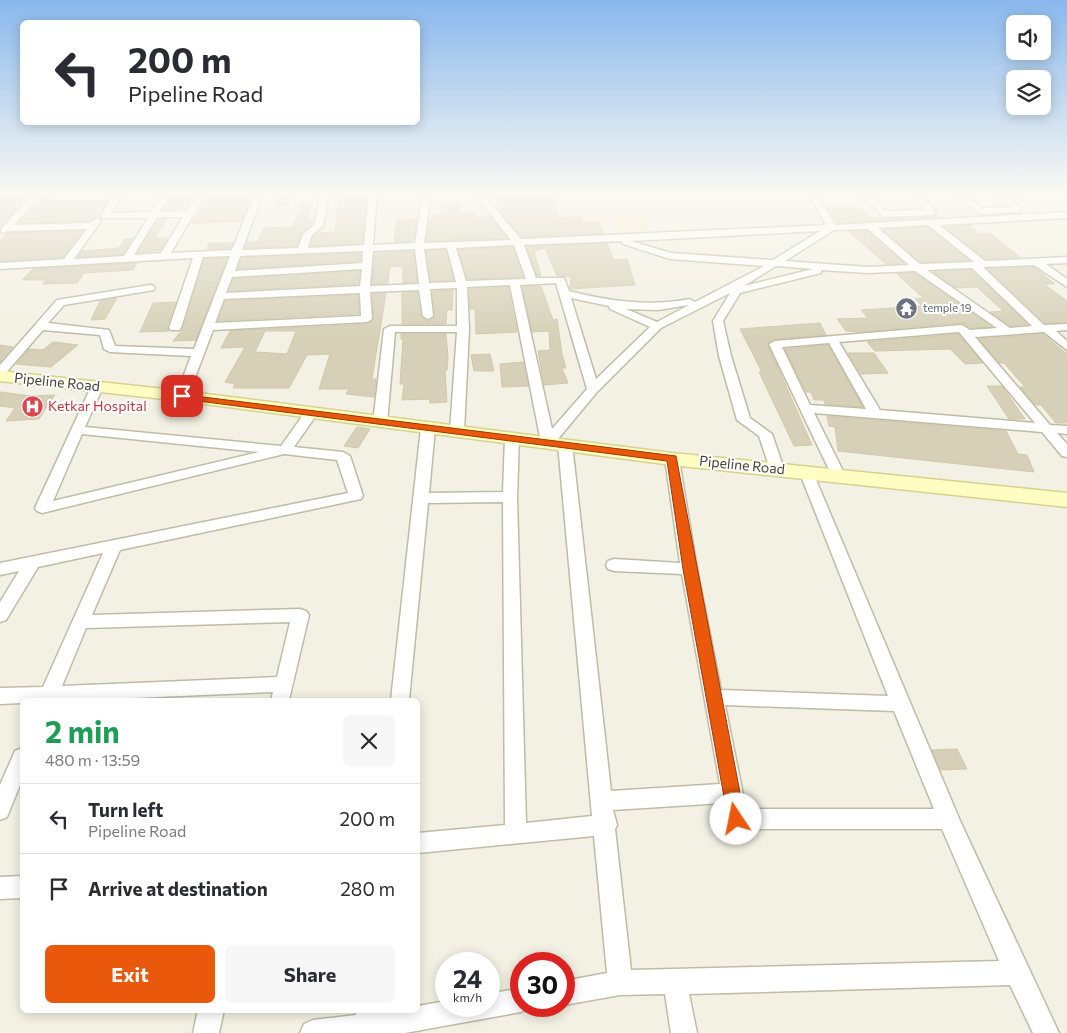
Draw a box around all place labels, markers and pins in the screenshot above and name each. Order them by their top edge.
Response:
temple icon: temple 19 [895,296,919,320]
place label: temple 19 [923,301,972,314]
pin [161,375,203,417]
hospital icon: Ketkar Hospital [20,394,44,418]
place label: Ketkar Hospital [48,397,147,414]

